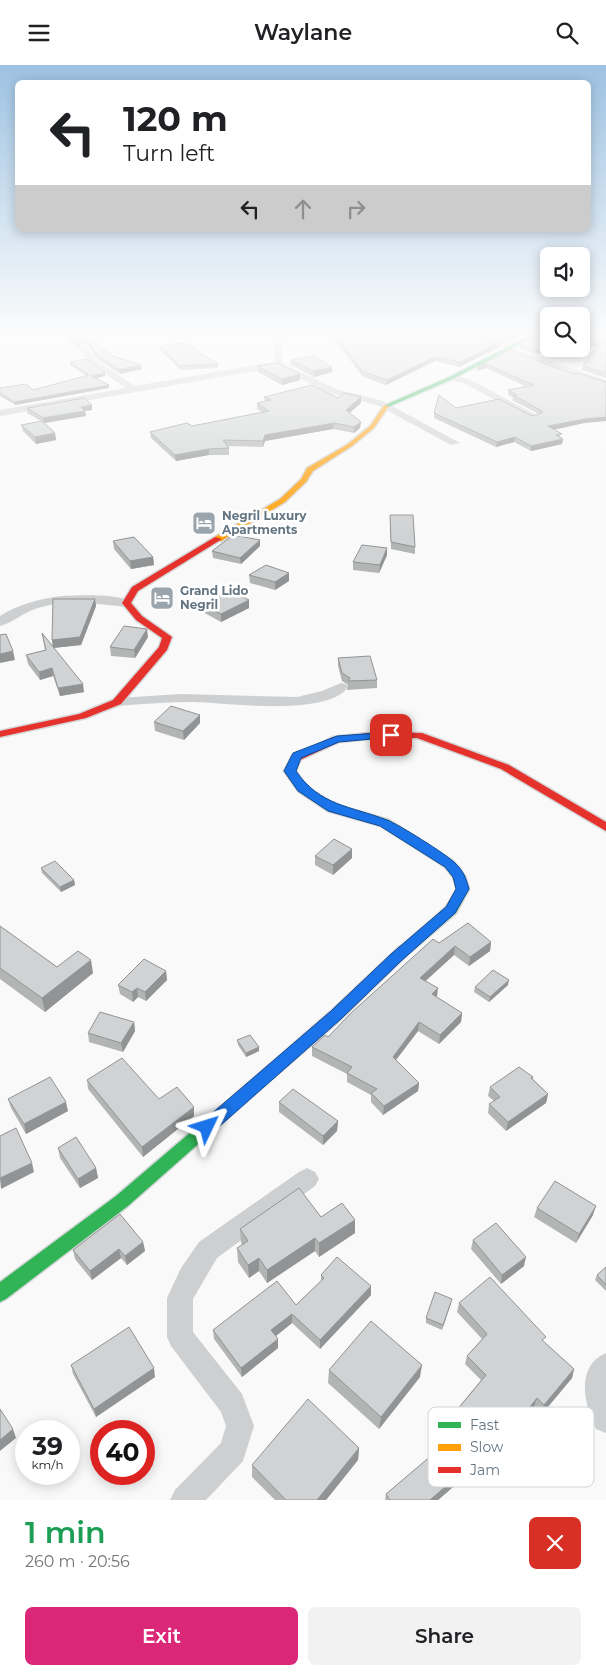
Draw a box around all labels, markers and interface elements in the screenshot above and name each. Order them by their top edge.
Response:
icon: menu [25,19,53,47]
text: Waylane [254,19,352,46]
icon: search [553,19,581,47]
text: 120 m [123,97,228,140]
icon: left [40,100,105,165]
text: Turn left [123,140,215,167]
icon: left [236,195,264,223]
icon: ahead [289,195,317,223]
icon: right [342,195,370,223]
map controls [540,247,590,357]
button: sound [540,247,590,297]
button: search [540,307,590,357]
place label: Negril Luxury Apartments [221,508,307,537]
hotel icon: Negril Luxury Apartments [191,510,217,536]
place label: Grand Lido Negril [180,583,249,612]
hotel icon: Grand Lido Negril [149,585,175,611]
pin [370,714,412,756]
icon: arrive [377,721,405,749]
position arrow [180,1100,232,1152]
legend [428,1407,594,1487]
text: Fast [470,1416,500,1434]
speed limit sign: 40 [90,1420,155,1485]
text: 39 [32,1431,63,1461]
text: Slow [470,1438,504,1456]
text: km/h [31,1457,64,1472]
text: Jam [469,1461,500,1479]
text: 1 min [25,1514,106,1551]
button: close [529,1517,581,1569]
text: 260 m · 20:56 [25,1552,130,1571]
button: Exit [25,1607,298,1665]
button: Share [308,1607,581,1665]

